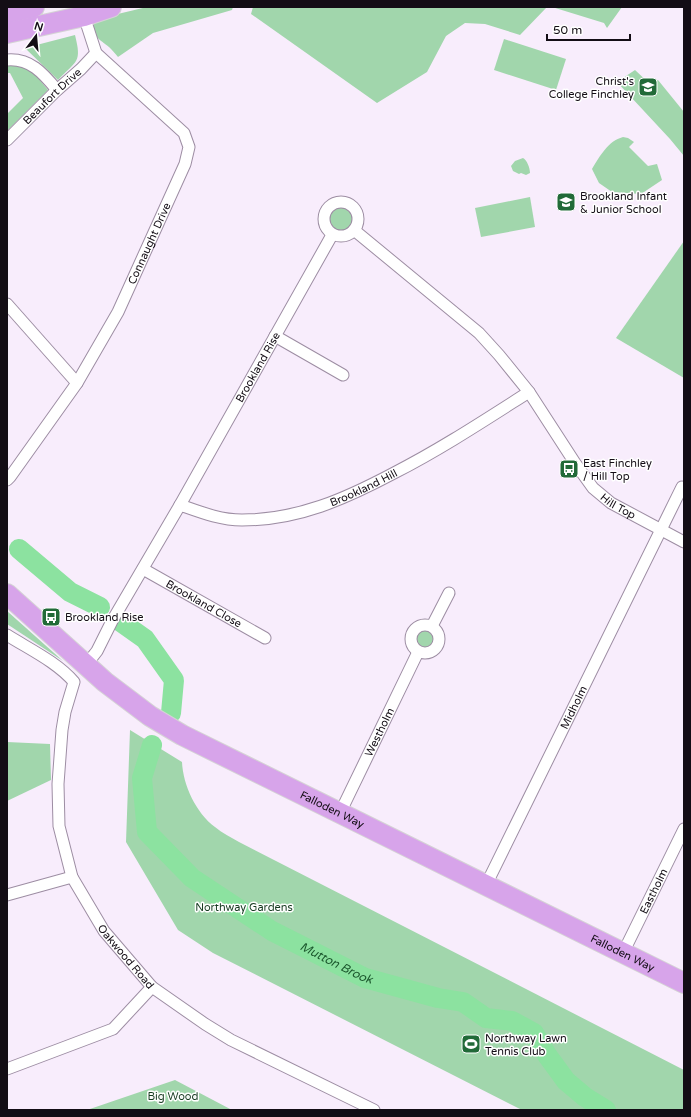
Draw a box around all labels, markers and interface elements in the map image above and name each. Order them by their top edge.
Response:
north arrow [16,16,56,56]
scale bar [547,16,630,42]
text: N [33,19,45,34]
text: 50 m [553,23,582,37]
street label: Beaufort Drive [20,65,84,127]
place label: Christ's College Finchley [549,75,634,101]
school or university icon: Christ's College Finchley [637,76,659,98]
place label: Brookland Infant & Junior School [580,190,667,216]
school or university icon: Brookland Infant & Junior School [555,191,577,213]
street label: Connaught Drive [125,201,173,286]
street label: Brookland Rise [233,330,283,405]
place label: East Finchley / Hill Top [583,457,652,483]
bus stop icon: East Finchley / Hill Top [558,458,580,480]
street label: Brookland Hill [328,466,399,509]
street label: Hill Top [598,491,638,522]
street label: Brookland Close [164,577,244,630]
bus stop icon: Brookland Rise [40,606,62,628]
place label: Brookland Rise [65,611,143,624]
street label: Midholm [557,684,590,731]
street label: Westholm [362,706,397,759]
street label: Falloden Way [298,788,367,831]
street label: Eastholm [637,866,670,916]
park label: Northway Gardens [195,901,293,914]
street label: Oakwood Road [95,922,157,991]
street label: Falloden Way [589,932,657,974]
water label: Mutton Brook [298,939,375,987]
place label: Northway Lawn Tennis Club [485,1032,567,1058]
sports icon: Northway Lawn Tennis Club [460,1033,482,1055]
park label: Big Wood [147,1090,199,1103]

